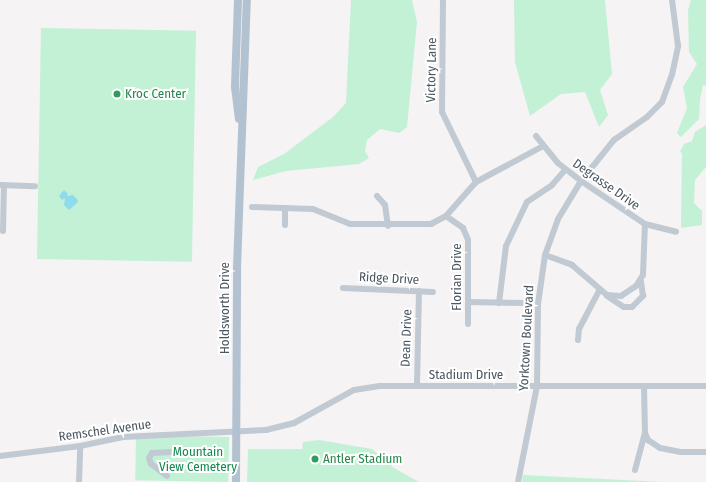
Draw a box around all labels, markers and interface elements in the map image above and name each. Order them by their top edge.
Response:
street label: Victory Lane [424,37,440,103]
place label: Kroc Center [125,86,186,102]
marker: Kroc Center [112,89,122,99]
street label: Degrasse Drive [569,156,643,214]
street label: Florian Drive [449,243,465,311]
street label: Holdsworth Drive [217,262,233,354]
street label: Ridge Drive [359,270,419,288]
street label: Yorktown Boulevard [516,285,538,391]
street label: Dean Drive [398,309,416,367]
street label: Stadium Drive [429,367,503,383]
street label: Remschel Avenue [58,417,152,445]
park label: Mountain View Cemetery [159,445,237,476]
place label: Antler Stadium [323,451,402,467]
marker: Antler Stadium [310,454,320,464]

